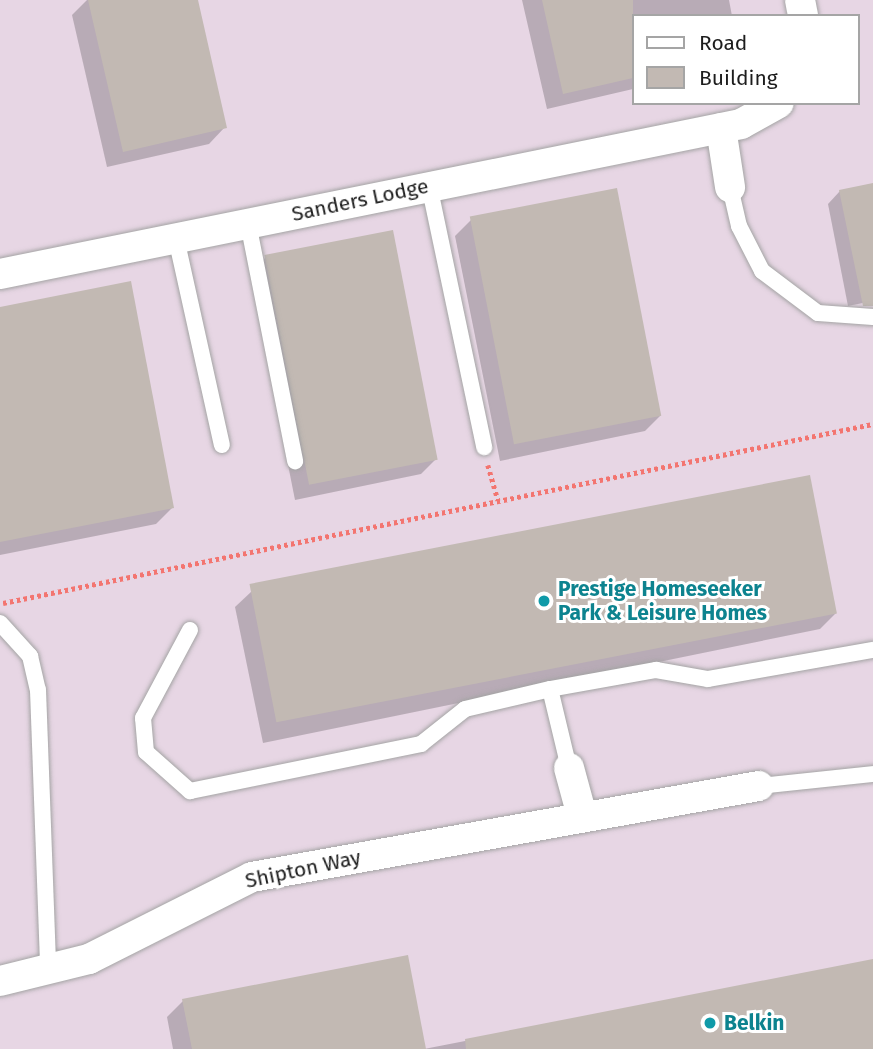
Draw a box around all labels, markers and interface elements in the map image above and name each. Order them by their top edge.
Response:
legend [632,14,859,105]
text: Road [699,30,747,56]
text: Building [699,65,778,91]
street label: Sanders Lodge [289,173,431,227]
place label: Prestige Homeseeker Park & Leisure Homes [558,576,767,626]
marker: Prestige Homeseeker Park & Leisure Homes [536,593,552,609]
street label: Shipton Way [243,844,363,894]
place label: Belkin [724,1010,784,1036]
marker: Belkin [702,1015,718,1031]

